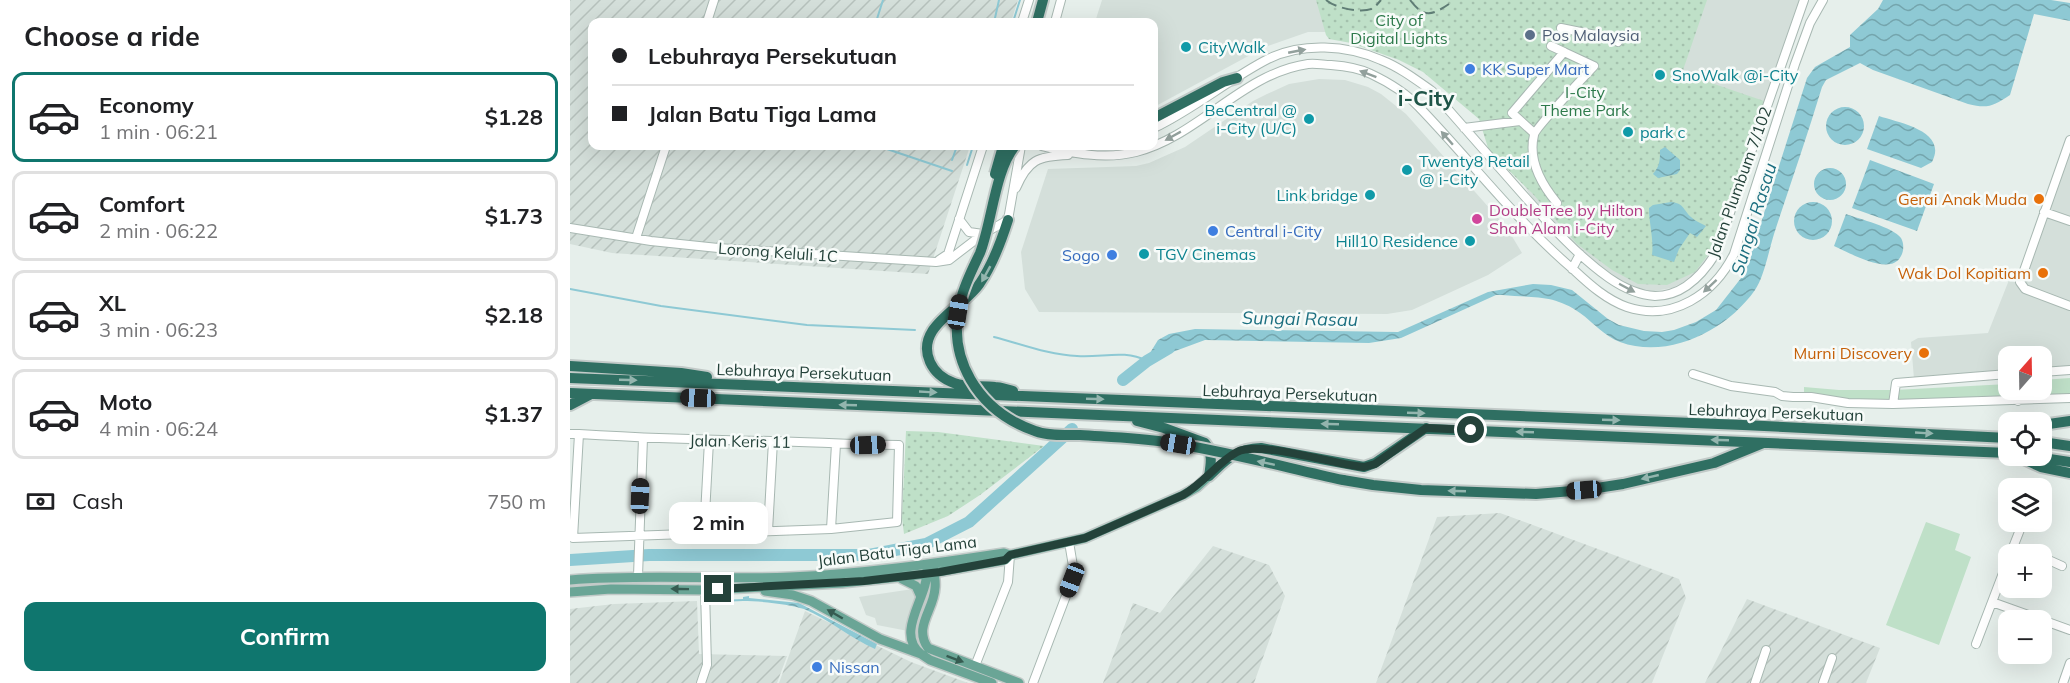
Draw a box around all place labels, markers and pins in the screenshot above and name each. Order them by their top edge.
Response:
place label: Pos Malaysia [1542,25,1640,45]
marker: Pos Malaysia [1523,28,1537,42]
place label: CityWalk [1198,37,1266,57]
marker: CityWalk [1179,40,1193,54]
place label: KK Super Mart [1482,59,1590,79]
marker: KK Super Mart [1463,62,1477,76]
place label: SnoWalk @i-City [1672,65,1799,85]
marker: SnoWalk @i-City [1653,68,1667,82]
place label: BeCentral @ i-City (U/C) [1205,100,1297,138]
marker: BeCentral @ i-City (U/C) [1302,112,1316,126]
place label: park c [1640,122,1685,142]
marker: park c [1621,125,1635,139]
place label: Twenty8 Retail @ i-City [1419,151,1530,189]
marker: Twenty8 Retail @ i-City [1400,163,1414,177]
place label: Link bridge [1277,185,1358,205]
marker: Link bridge [1363,188,1377,202]
place label: Gerai Anak Muda [1898,189,2027,209]
marker: Gerai Anak Muda [2032,192,2046,206]
place label: DoubleTree by Hilton Shah Alam i-City [1489,200,1643,238]
marker: DoubleTree by Hilton Shah Alam i-City [1470,212,1484,226]
place label: Central i-City [1225,221,1322,241]
marker: Central i-City [1206,224,1220,238]
place label: Hill10 Residence [1335,231,1458,251]
marker: Hill10 Residence [1463,234,1477,248]
place label: TGV Cinemas [1156,244,1256,264]
place label: Sogo [1062,245,1100,265]
marker: TGV Cinemas [1137,247,1151,261]
marker: Sogo [1105,248,1119,262]
place label: Wak Dol Kopitiam [1897,263,2031,283]
marker: Wak Dol Kopitiam [2036,266,2050,280]
place label: Murni Discovery [1794,343,1912,363]
marker: Murni Discovery [1917,346,1931,360]
place label: Nissan [829,657,880,677]
marker: Nissan [810,660,824,674]

